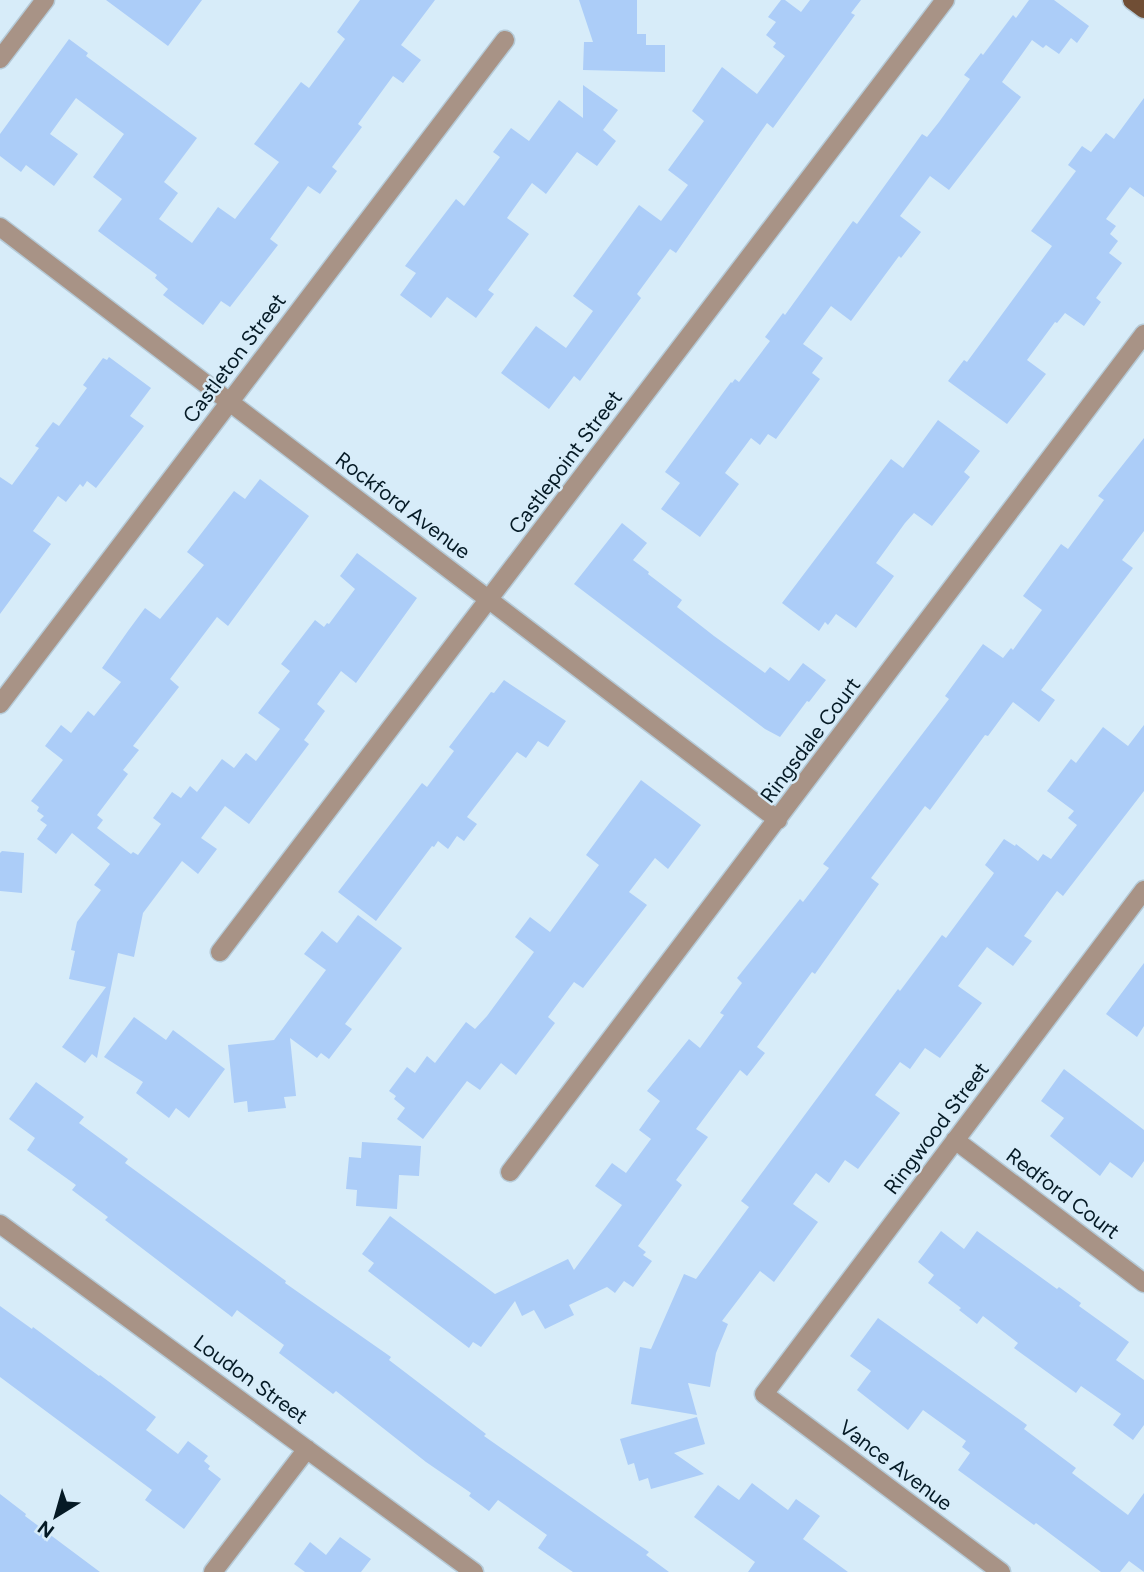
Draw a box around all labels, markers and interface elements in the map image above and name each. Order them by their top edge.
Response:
street label: Castleton Street [177,288,291,428]
street label: Castlepoint Street [503,385,627,539]
street label: Rockford Avenue [331,446,475,564]
street label: Ringsdale Court [755,672,865,808]
street label: Ringwood Street [878,1057,994,1199]
street label: Redford Court [1001,1142,1125,1244]
street label: Loudon Street [189,1329,313,1429]
street label: Vance Avenue [835,1414,957,1516]
north arrow [21,1481,91,1551]
text: N [33,1516,59,1543]

